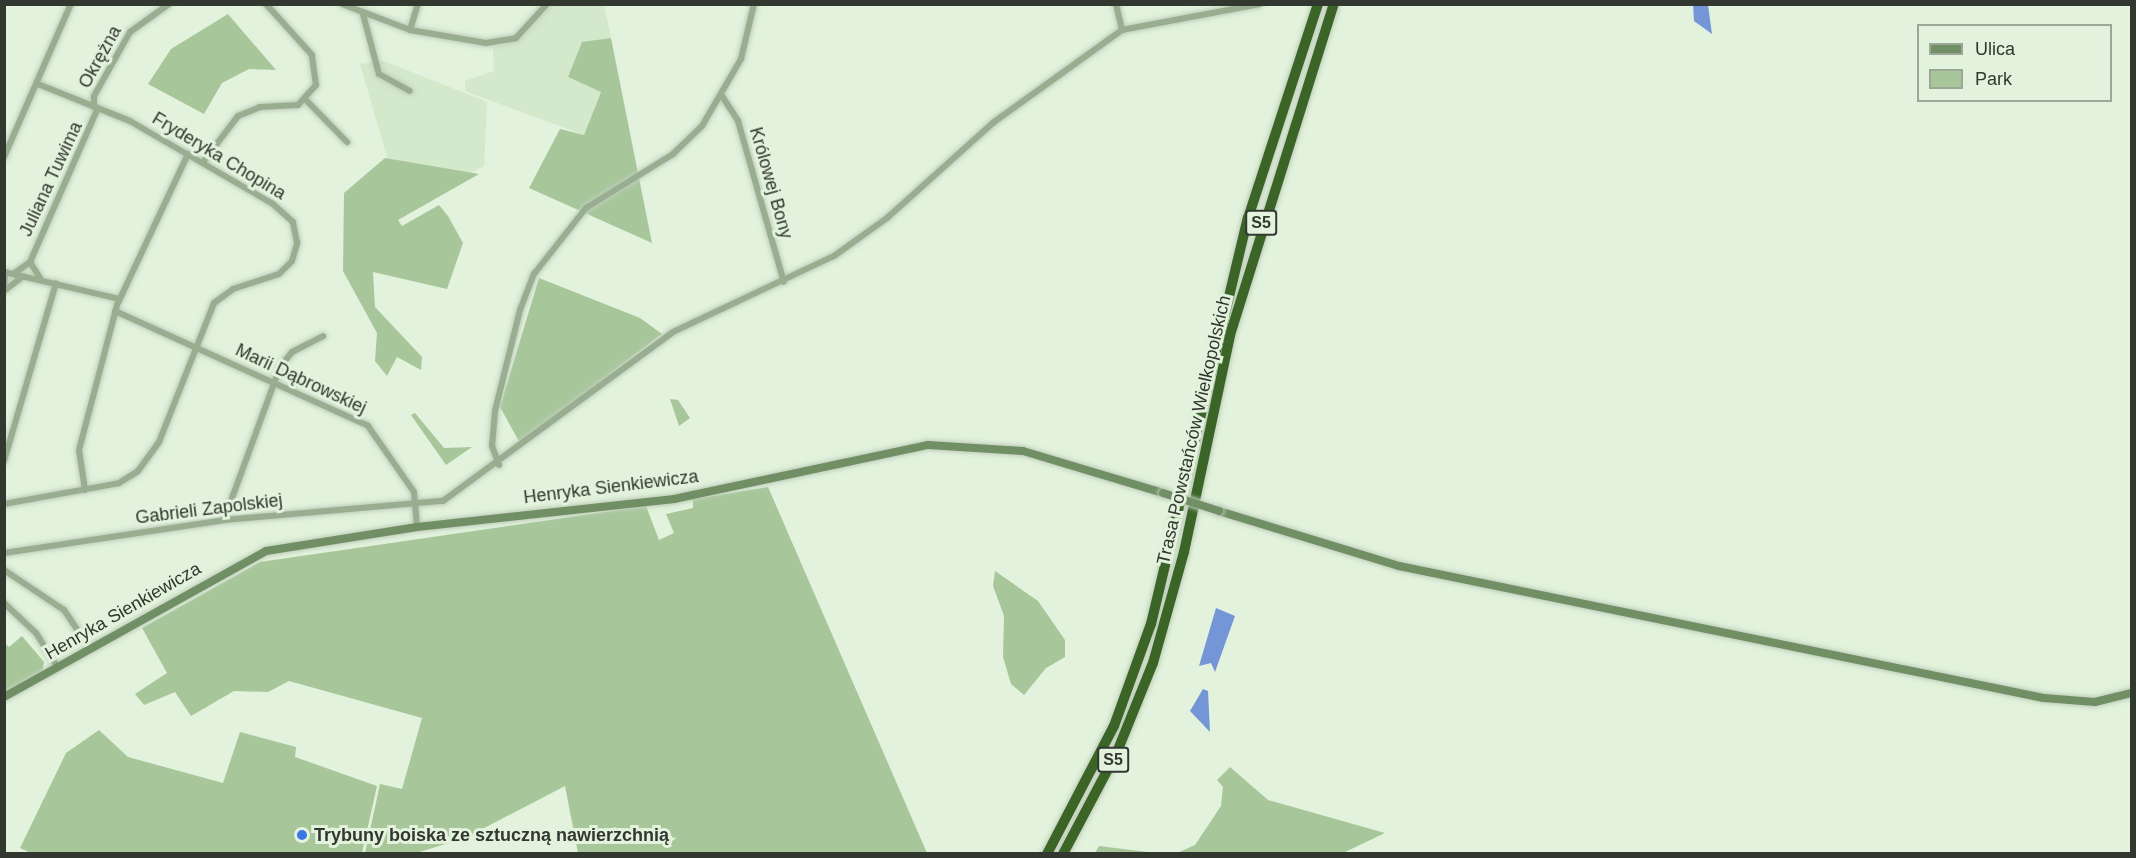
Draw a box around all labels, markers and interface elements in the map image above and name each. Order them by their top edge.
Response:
street label: Okrężna [74,22,126,92]
legend [1917,24,2112,102]
text: Ulica [1975,39,2015,59]
text: Park [1975,69,2012,89]
street label: Fryderyka Chopina [148,108,290,204]
street label: Juliana Tuwima [15,118,87,240]
street label: Królowej Bony [745,125,797,241]
road number: S5 [1244,210,1278,236]
street label: Trasa Powstańców Wielkopolskich [1152,293,1236,567]
street label: Marii Dąbrowskiej [232,339,370,419]
street label: Henryka Sienkiewicza [522,466,700,508]
street label: Gabrieli Zapolskiej [134,489,284,529]
street label: Henryka Sienkiewicza [41,558,205,664]
road number: S5 [1096,747,1130,773]
place label: Trybuny boiska ze sztuczną nawierzchnią [314,824,669,846]
marker: Trybuny boiska ze sztuczną nawierzchnią [295,828,309,842]

